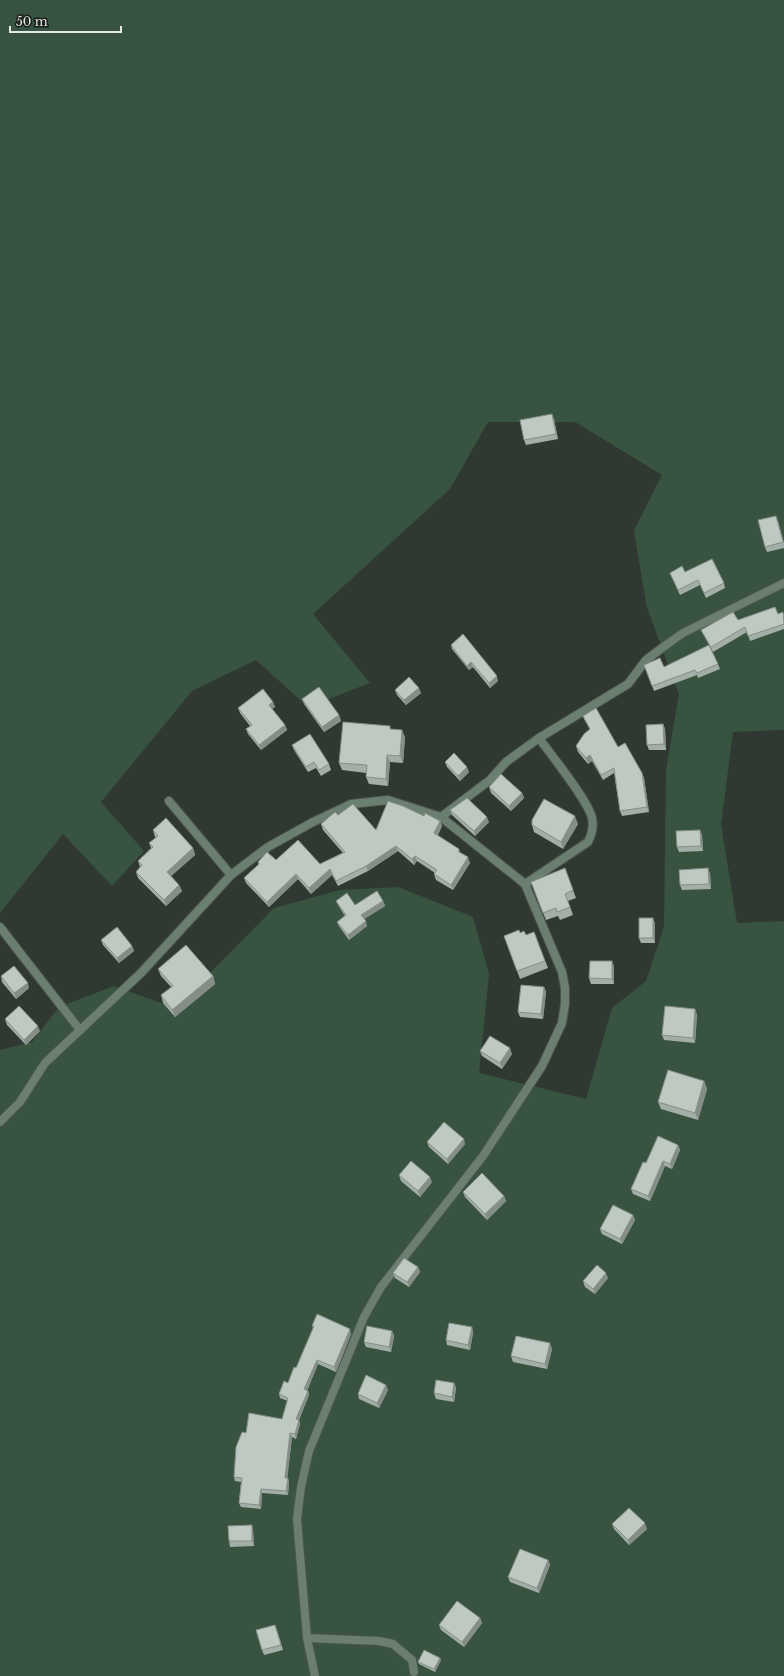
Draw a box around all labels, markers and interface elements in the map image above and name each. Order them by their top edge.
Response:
scale bar [10,8,121,34]
text: 50 m [16,14,48,29]

